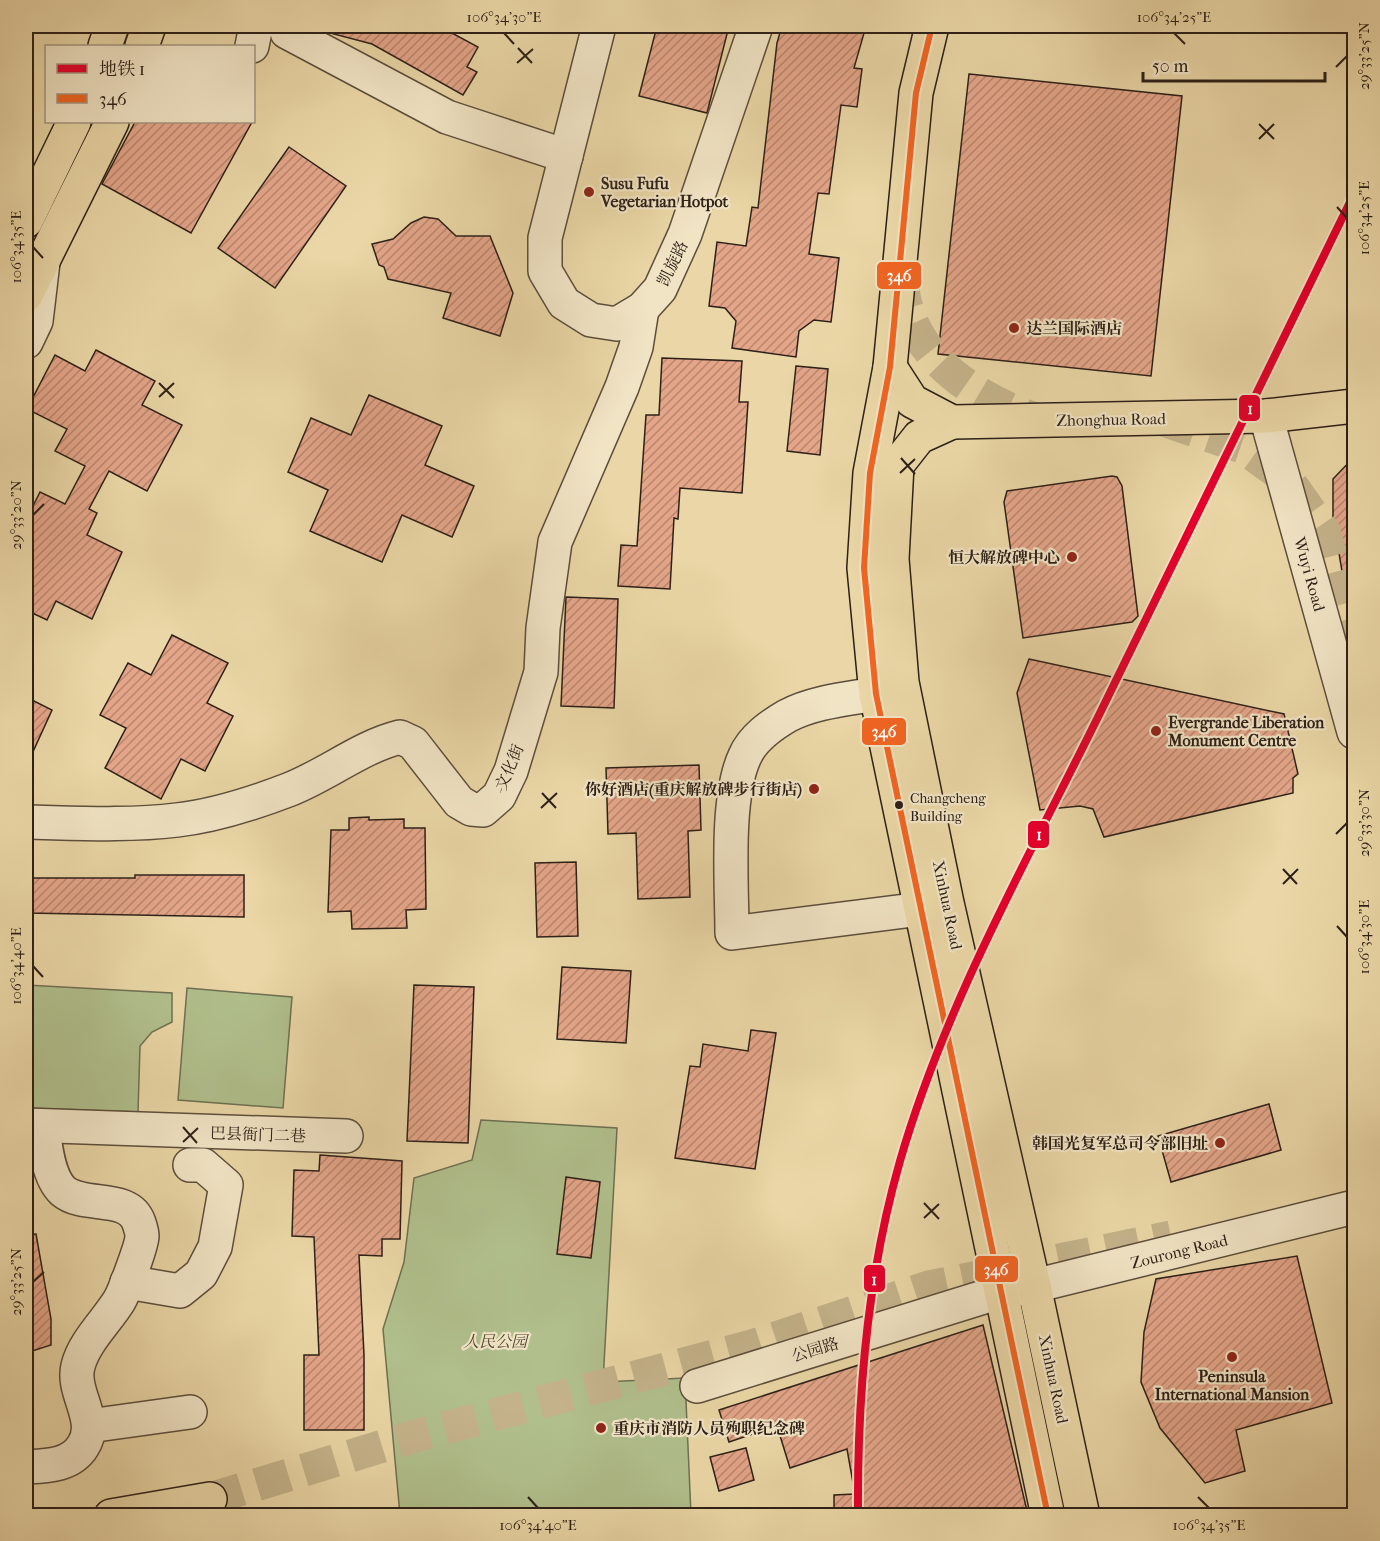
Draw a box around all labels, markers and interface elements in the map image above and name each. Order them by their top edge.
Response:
text: 106°34'30"E [467,8,541,26]
text: 106°34'25"E [1137,8,1211,26]
text: 29°33'25"N [1355,21,1373,90]
legend [45,45,255,123]
scale bar [1143,45,1324,83]
text: 50 m [1152,56,1189,77]
text: 地铁 1 [99,59,145,80]
text: 346 [99,89,127,110]
place label: Susu Fufu Vegetarian Hotpot [600,174,729,212]
text: 106°34'25"E [1355,181,1373,255]
marker: Susu Fufu Vegetarian Hotpot [582,185,596,199]
text: 106°34'35"E [7,211,25,283]
street label: 凯旋路 [653,237,692,289]
line badge: 346 [876,261,922,290]
text: 346 [887,266,912,286]
place label: 达兰国际酒店 [1026,319,1122,338]
marker: 达兰国际酒店 [1007,321,1021,335]
line badge: 1 [1238,394,1261,422]
text: 1 [1247,399,1253,418]
street label: Zhonghua Road [1056,409,1166,430]
text: 29°33'20"N [7,480,25,550]
street label: Wuyi Road [1290,534,1329,614]
place label: 恒大解放碑中心 [948,548,1060,567]
marker: 恒大解放碑中心 [1065,550,1079,564]
place label: Evergrande Liberation Monument Centre [1167,713,1325,750]
line badge: 346 [861,717,907,746]
text: 346 [872,722,897,742]
marker: Evergrande Liberation Monument Centre [1149,724,1163,738]
street label: -文化街 [490,741,527,797]
place label: 你好酒店(重庆解放碑步行街店) [585,780,802,800]
marker: 你好酒店(重庆解放碑步行街店) [807,782,821,796]
text: 29°33'30"N [1355,788,1373,857]
place label: Changcheng Building [910,790,986,825]
marker: Changcheng Building [893,799,905,811]
line badge: 1 [1027,820,1050,849]
text: 1 [1036,825,1042,844]
street label: Xinhua Road [929,859,966,952]
text: 106°34'30"E [1355,900,1373,974]
text: 106°34'40"E [7,927,25,1005]
street label: 巴县衙门二巷 [210,1123,306,1146]
place label: 韩国光复军总司令部旧址 [1032,1134,1208,1153]
marker: 韩国光复军总司令部旧址 [1213,1136,1227,1150]
street label: Zourong Road [1129,1230,1230,1273]
text: 29°33'25"N [7,1247,25,1316]
line badge: 346 [974,1255,1019,1283]
text: 346 [984,1260,1009,1280]
line badge: 1 [863,1264,886,1293]
text: 1 [871,1270,877,1289]
park label: 人民公园 [463,1332,530,1351]
street label: 公园路 [789,1333,841,1366]
street label: Xinhua Road [1035,1333,1072,1426]
marker: Peninsula International Mansion [1225,1350,1239,1364]
place label: Peninsula International Mansion [1155,1367,1310,1404]
place label: 重庆市消防人员殉职纪念碑 [613,1419,805,1438]
marker: 重庆市消防人员殉职纪念碑 [594,1421,608,1435]
text: 106°34'40"E [499,1516,577,1534]
text: 106°34'35"E [1173,1516,1245,1534]

